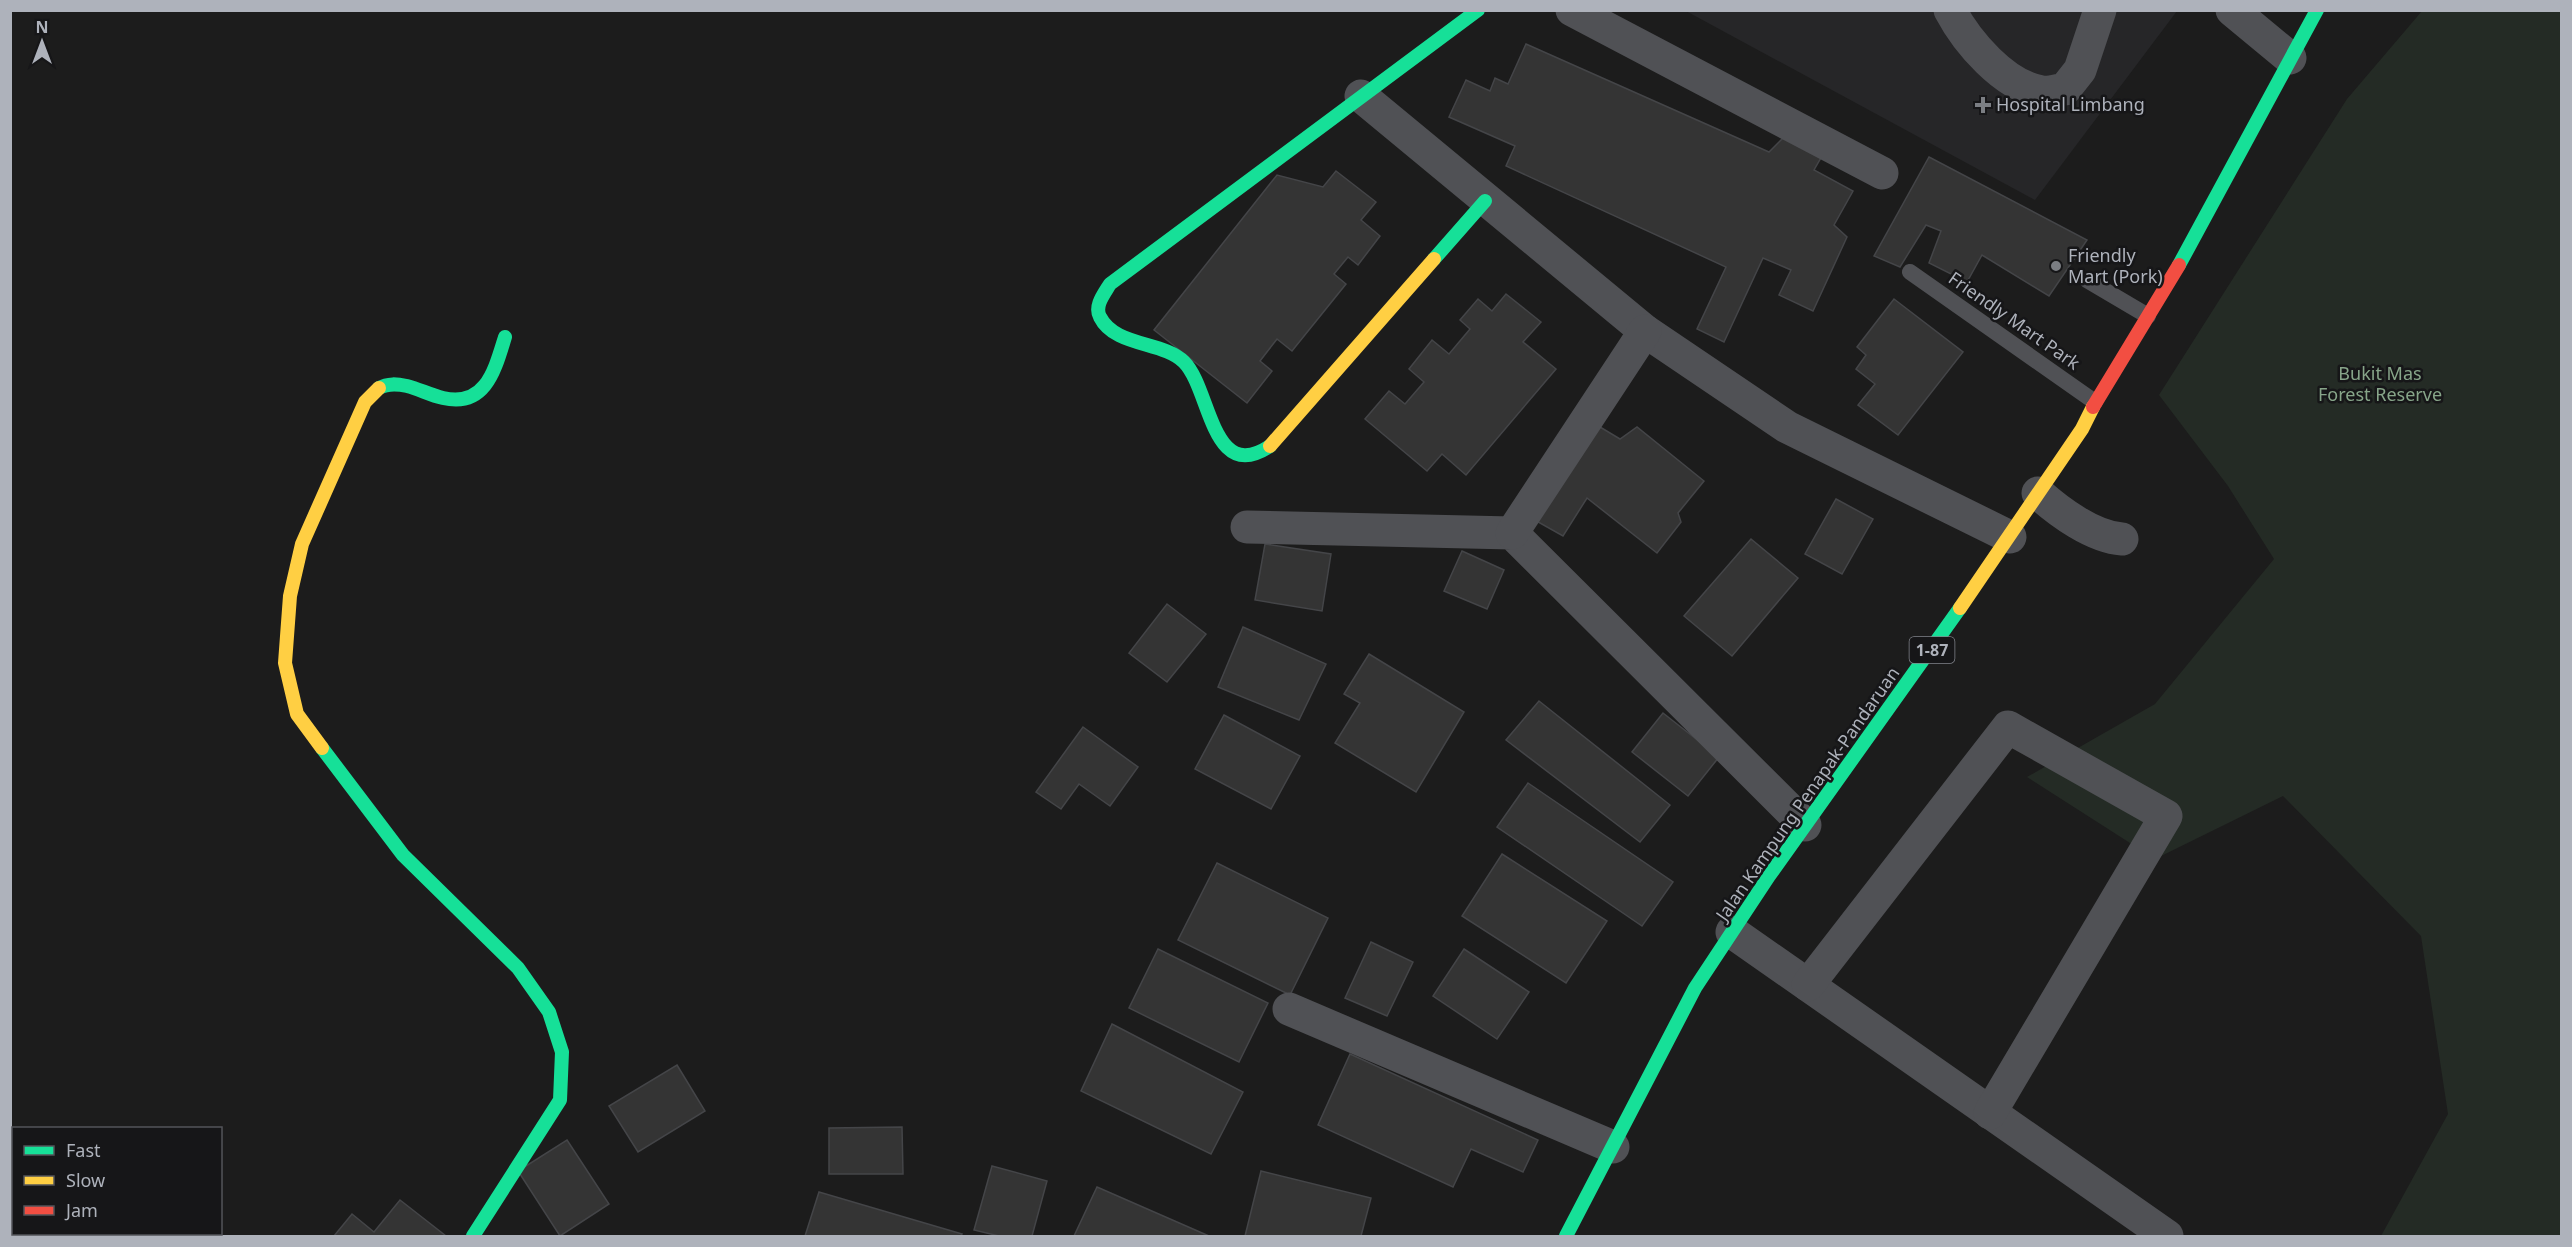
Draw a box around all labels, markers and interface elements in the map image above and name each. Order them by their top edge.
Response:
north arrow [12,12,72,72]
text: N [35,16,49,38]
place label: Hospital Limbang [1996,92,2145,116]
marker: Hospital Limbang [1974,96,1992,114]
place label: Friendly Mart (Pork) [2068,243,2163,288]
marker: Friendly Mart (Pork) [2049,259,2063,273]
street label: Friendly Mart Park [1944,266,2085,375]
park label: Bukit Mas Forest Reserve [2318,361,2442,406]
road number: 1-87 [1910,637,1954,663]
street label: Jalan Kampung Penapak-Pandaruan [1709,662,1904,927]
legend [12,1127,222,1235]
text: Fast [66,1138,101,1162]
text: Slow [66,1168,105,1192]
text: Jam [64,1198,98,1222]

